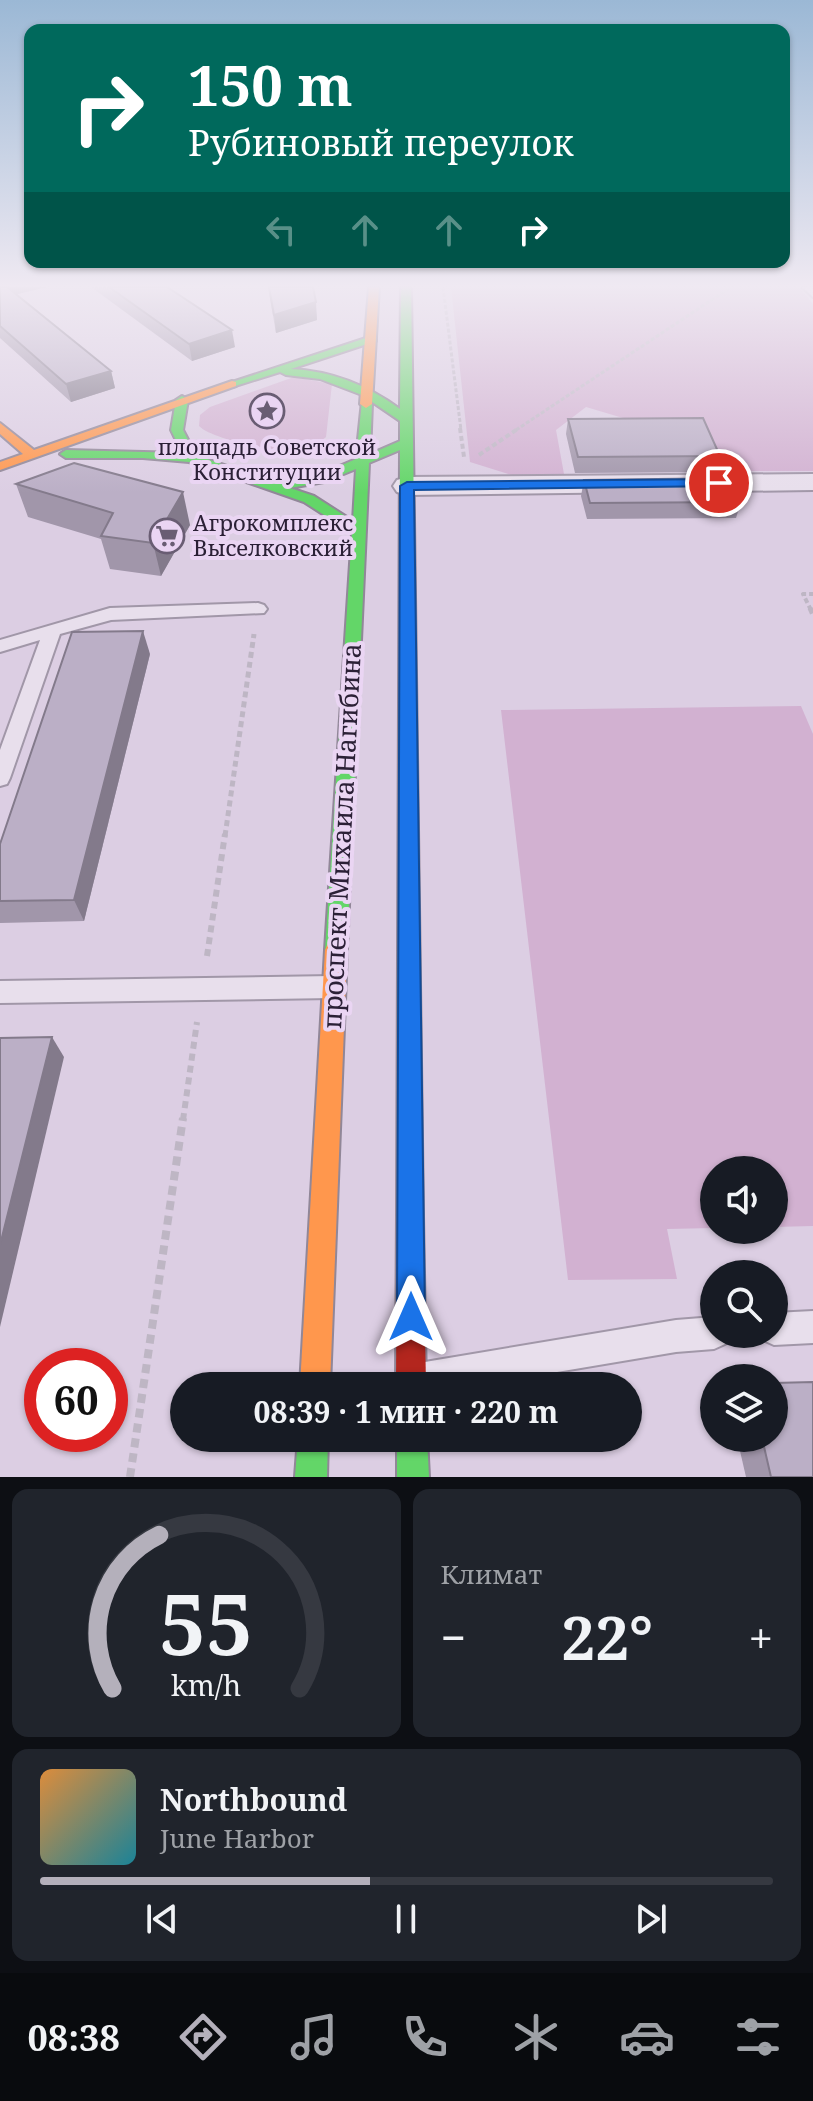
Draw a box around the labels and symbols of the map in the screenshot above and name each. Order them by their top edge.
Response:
place icon: площадь Советской Конституции [248,392,286,430]
place label: площадь Советской Конституции [158,431,376,486]
pin [685,449,753,517]
place label: Агрокомплекс Выселковский [193,507,353,562]
supermarket icon: Агрокомплекс Выселковский [148,517,186,555]
street label: проспект Михаила Нагибина [313,642,369,1030]
position arrow [369,1275,453,1359]
speed limit sign: 60 [24,1348,128,1452]

